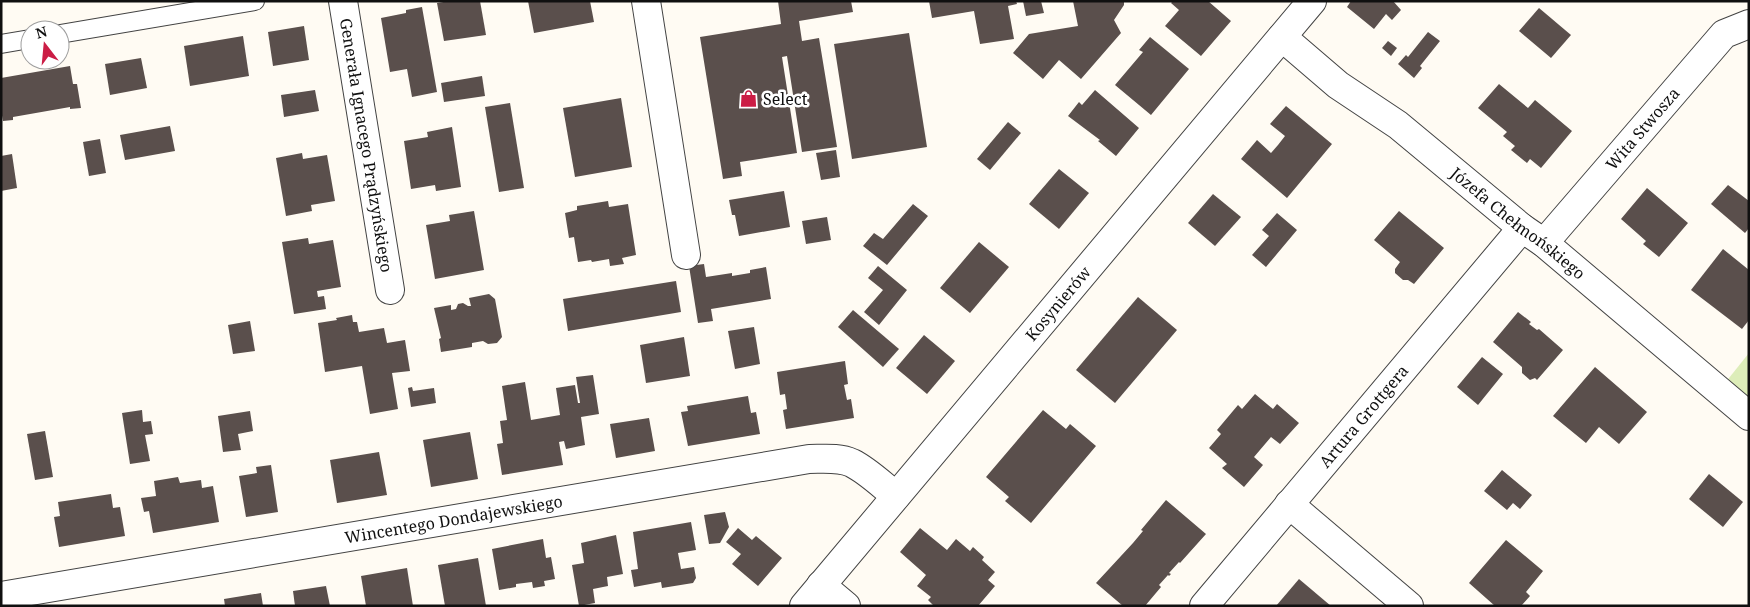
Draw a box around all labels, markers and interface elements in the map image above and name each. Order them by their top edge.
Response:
street label: Generała Ignacego Prądzyńskiego [335,16,398,274]
north arrow [20,20,70,70]
text: N [33,21,49,43]
street label: Wita Stwosza [1601,83,1684,175]
place label: Select [763,88,808,110]
shop icon: Select [739,89,759,109]
street label: Józefa Chełmońskiego [1445,162,1590,284]
street label: Kosynierów [1020,261,1096,345]
street label: Artura Grottgera [1314,360,1413,472]
street label: Wincentego Dondajewskiego [343,490,564,549]

